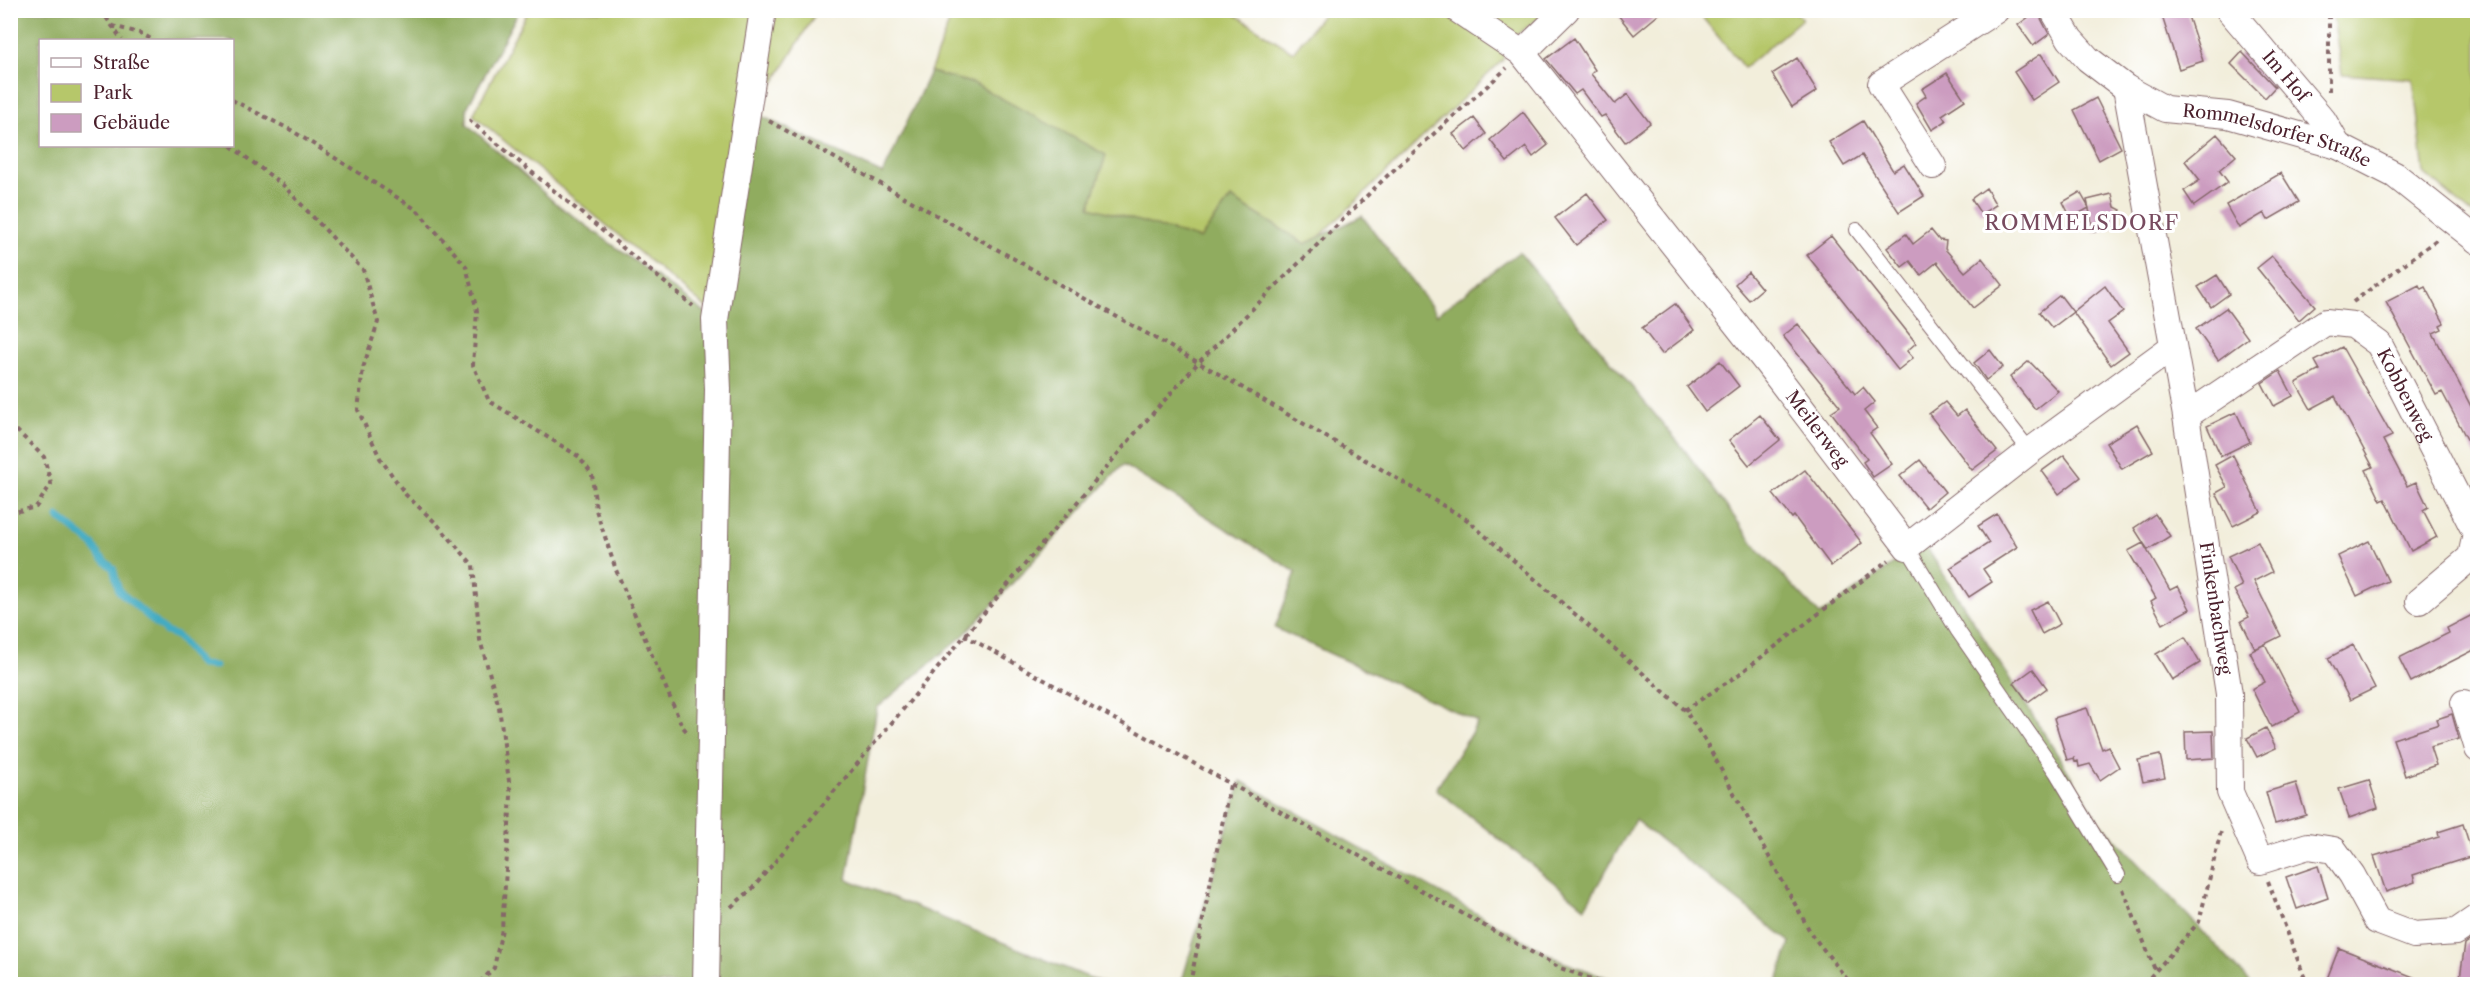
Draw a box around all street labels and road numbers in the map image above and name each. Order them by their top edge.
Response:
street label: Im Hof [2257,46,2315,108]
street label: Rommelsdorfer Straße [2181,100,2375,172]
street label: Kobbenweg [2372,345,2438,445]
street label: Meilerweg [1781,386,1854,472]
street label: Finkenbachweg [2195,540,2237,677]

